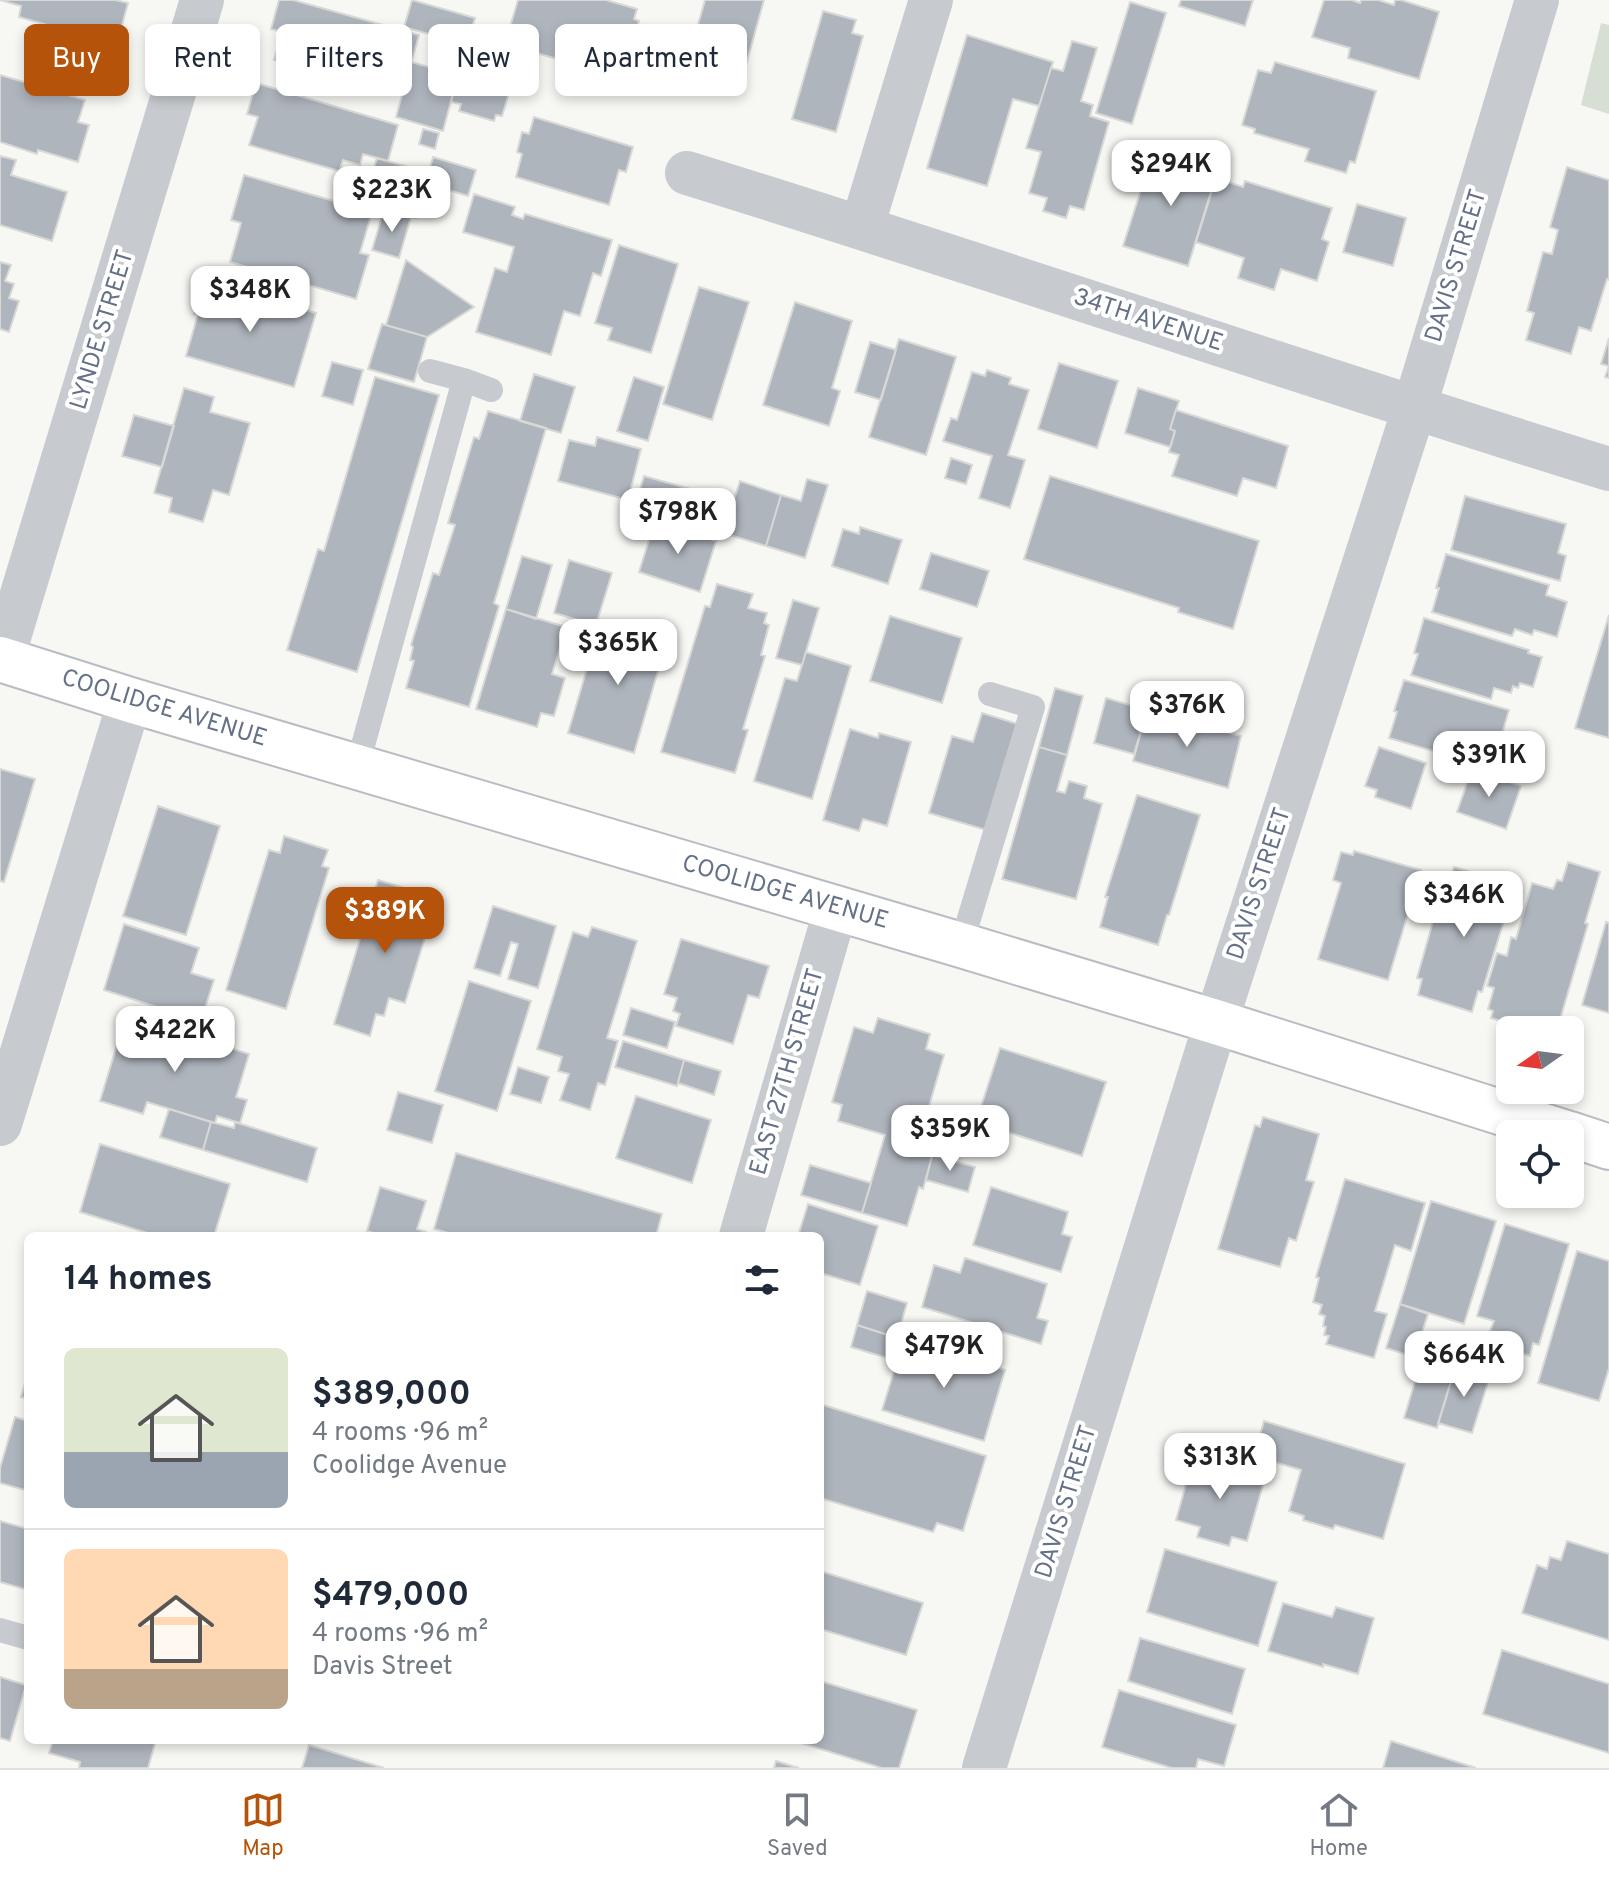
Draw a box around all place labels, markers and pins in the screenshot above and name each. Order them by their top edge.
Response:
pin: $294K [1115,140,1227,208]
pin: $223K [336,166,448,234]
pin: $348K [194,266,306,334]
pin: $798K [622,488,734,556]
pin: $365K [562,619,674,687]
pin: $376K [1131,681,1243,749]
pin: $391K [1433,731,1545,799]
pin: $346K [1408,871,1520,939]
pin: $389K [329,887,441,955]
pin: $422K [119,1006,231,1074]
pin: $359K [894,1105,1006,1173]
pin: $479K [888,1322,1000,1390]
pin: $664K [1408,1331,1520,1399]
pin: $313K [1164,1433,1276,1501]

